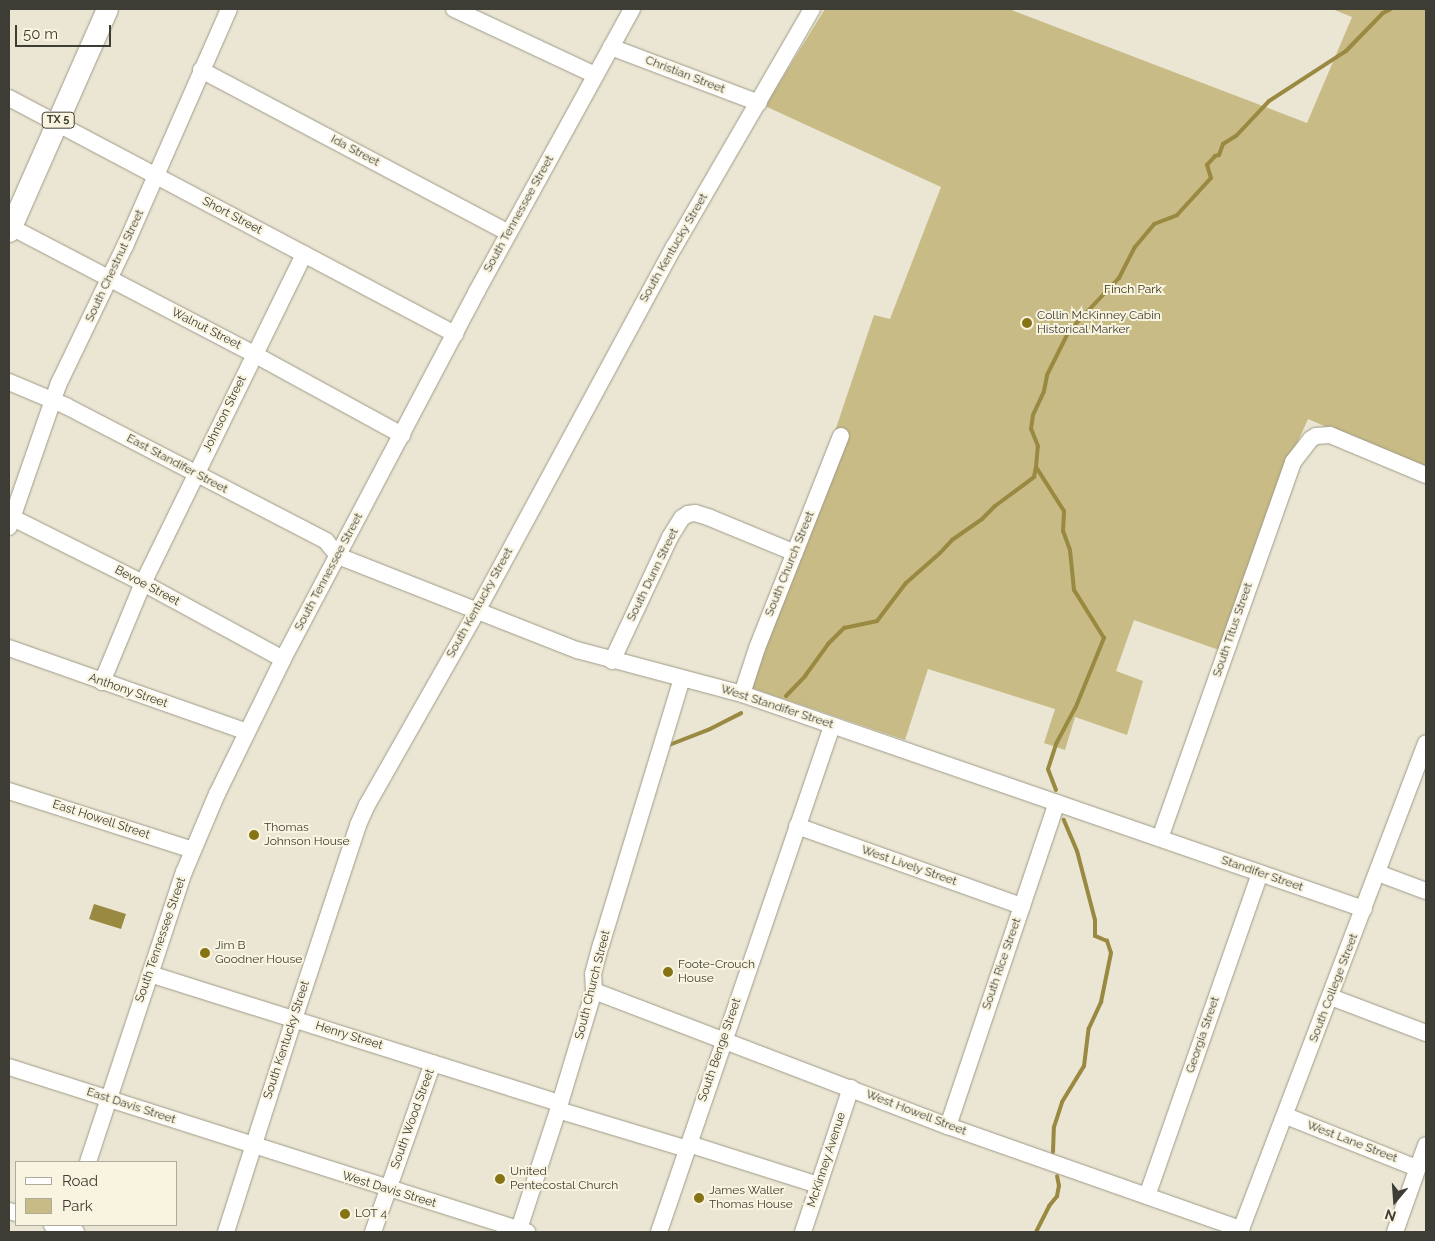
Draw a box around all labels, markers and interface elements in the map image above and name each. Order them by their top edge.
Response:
scale bar [18,15,114,47]
text: 50 m [23,25,58,43]
street label: Christian Street [643,53,727,97]
road number: TX 5 [40,112,76,128]
street label: Ida Street [328,132,382,170]
street label: South Tennessee Street [481,153,557,275]
street label: South Kentucky Street [637,191,711,305]
street label: Short Street [199,194,265,238]
street label: South Chestnut Street [83,208,147,324]
park label: Finch Park [1104,283,1162,297]
street label: Walnut Street [169,305,243,353]
place label: Collin McKinney Cabin Historical Marker [1037,309,1161,337]
marker: Collin McKinney Cabin Historical Marker [1021,317,1033,329]
street label: Johnson Street [200,374,250,454]
street label: East Standifer Street [124,431,230,497]
street label: South Church Street [762,509,818,619]
street label: South Tennessee Street [292,510,366,634]
street label: South Dunn Street [624,526,682,624]
street label: South Kentucky Street [444,545,516,661]
street label: Bevoe Street [112,563,182,609]
street label: South Titus Street [1210,581,1256,679]
street label: Anthony Street [86,671,170,711]
street label: West Standifer Street [719,682,835,732]
street label: East Howell Street [50,797,152,843]
place label: Thomas Johnson House [264,821,350,849]
marker: Thomas Johnson House [248,829,260,841]
street label: West Lively Street [859,843,959,889]
street label: Standifer Street [1219,853,1305,895]
street label: South Tennessee Street [133,875,189,1005]
street label: South Rice Street [980,916,1024,1012]
street label: South Church Street [572,929,614,1041]
street label: South College Street [1307,932,1361,1044]
place label: Jim B Goodner House [215,939,303,967]
marker: Jim B Goodner House [199,947,211,959]
place label: Foote-Crouch House [678,958,755,986]
marker: Foote-Crouch House [662,966,674,978]
street label: South Kentucky Street [261,979,313,1101]
street label: Georgia Street [1183,995,1223,1075]
street label: South Benge Street [696,996,744,1104]
street label: Henry Street [314,1019,384,1053]
street label: South Wood Street [388,1067,438,1171]
street label: East Davis Street [85,1085,177,1127]
street label: West Howell Street [864,1087,968,1139]
street label: McKinney Avenue [805,1110,849,1210]
street label: West Lane Street [1305,1118,1399,1166]
legend [15,1161,178,1226]
place label: United Pentecostal Church [510,1165,619,1193]
street label: West Davis Street [340,1169,438,1211]
text: Road [62,1172,98,1190]
marker: United Pentecostal Church [494,1173,506,1185]
north arrow [1370,1176,1420,1226]
place label: James Waller Thomas House [709,1184,793,1212]
marker: James Waller Thomas House [693,1192,705,1204]
text: Park [62,1197,93,1215]
text: N [1383,1206,1398,1225]
place label: LOT 4 [355,1207,387,1221]
marker: LOT 4 [339,1208,351,1220]

